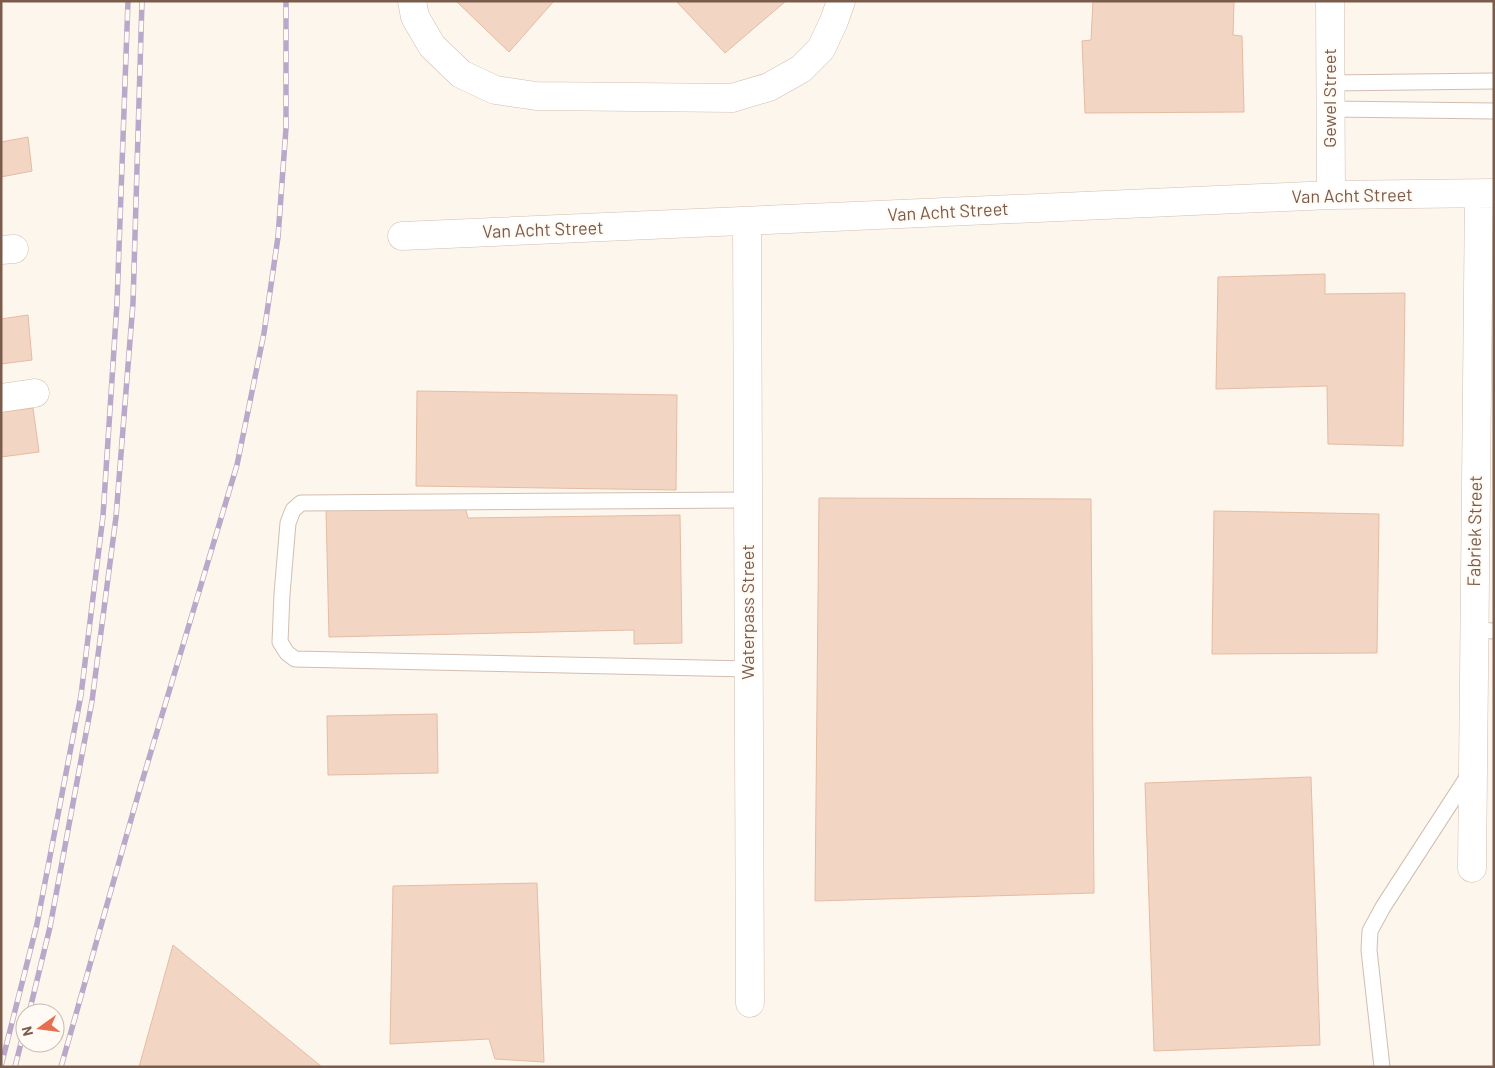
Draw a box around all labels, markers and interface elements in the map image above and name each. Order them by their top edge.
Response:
street label: Gewel Street [1318,48,1340,148]
street label: Van Acht Street [1291,183,1413,207]
street label: Van Acht Street [887,197,1009,225]
street label: Van Acht Street [482,216,604,242]
street label: Fabriek Street [1462,475,1486,587]
street label: Waterpass Street [736,544,758,680]
north arrow [15,1003,65,1053]
text: N [18,1025,36,1038]

